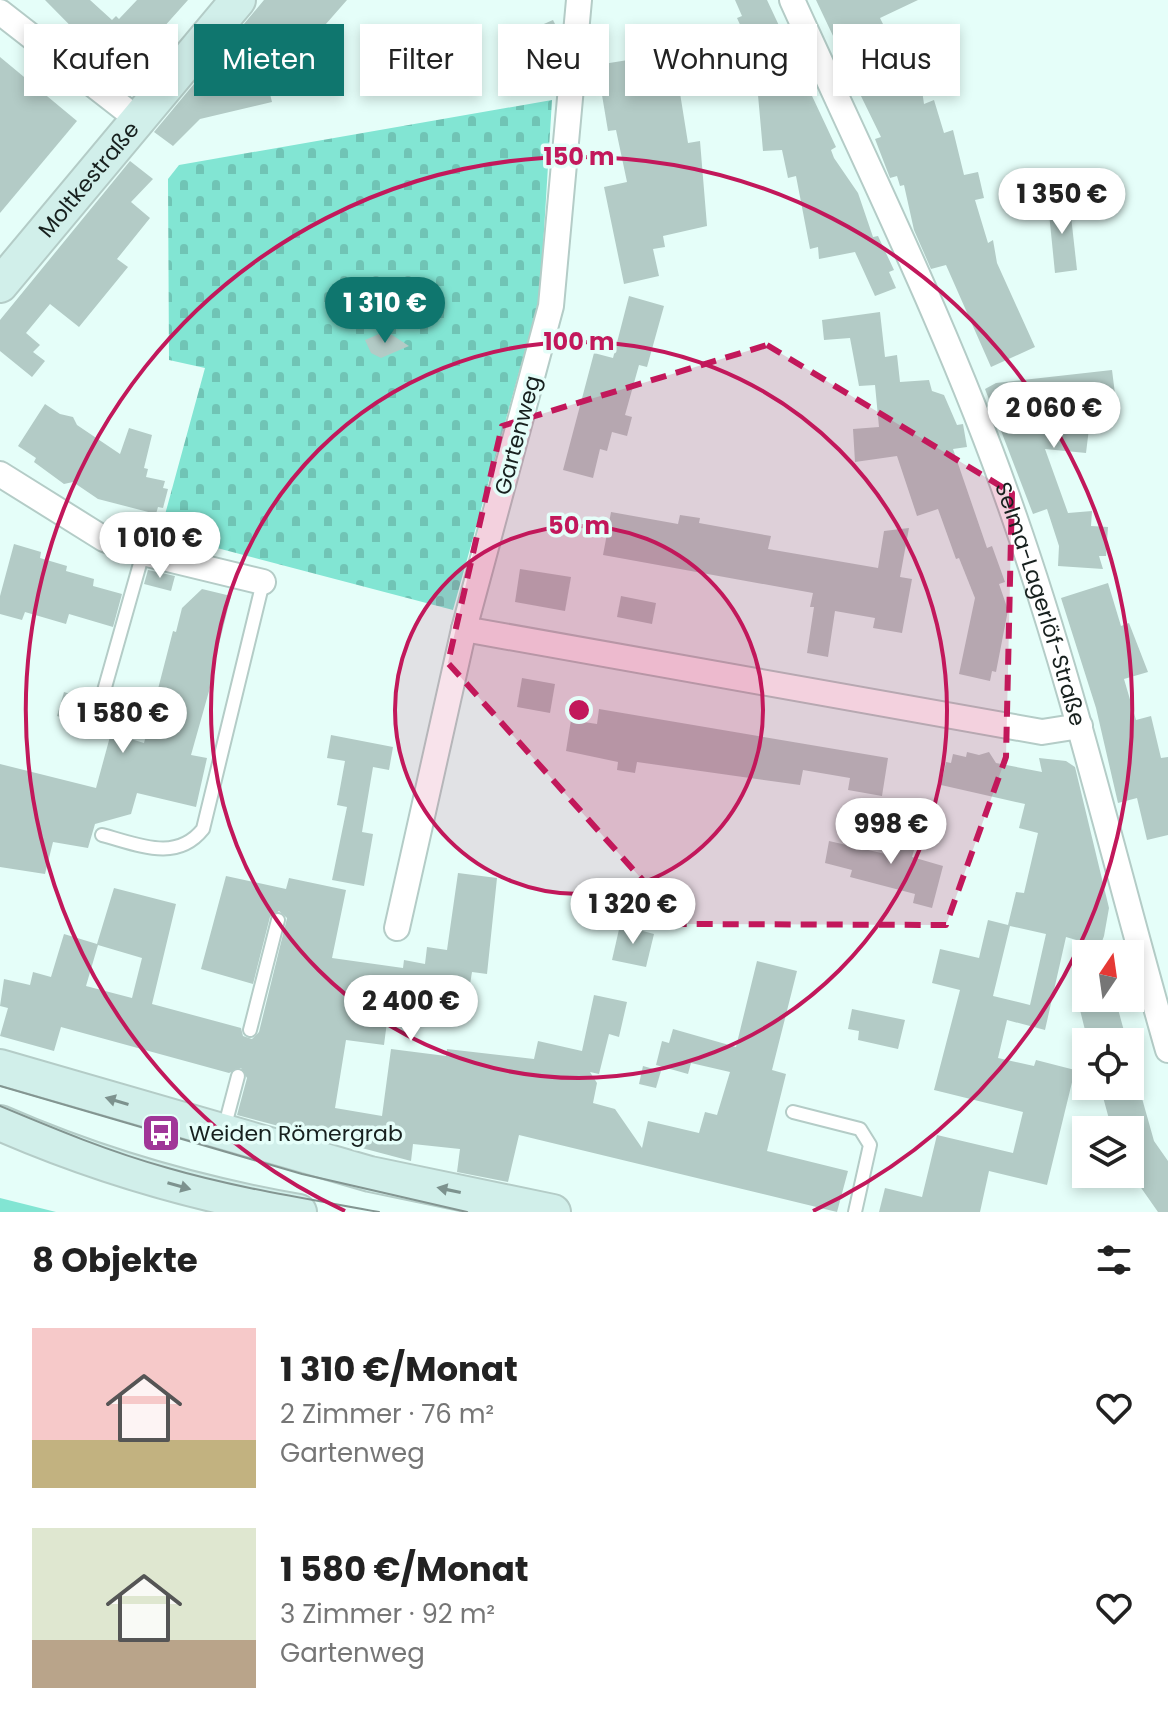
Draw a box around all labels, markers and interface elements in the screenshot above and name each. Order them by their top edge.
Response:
chip: Kaufen [24,24,178,96]
chip: Mieten [194,24,344,96]
chip: Filter [360,24,482,96]
chip: Neu [498,24,609,96]
chip: Wohnung [625,24,817,96]
chip: Haus [833,24,960,96]
street label: Moltkestraße [31,115,146,244]
text: 150 m [544,140,614,173]
pin: 1 350 € [988,168,1136,236]
text: 1 350 € [1016,176,1108,212]
pin: 1 310 € [311,277,459,345]
text: 1 310 € [343,285,427,321]
text: 100 m [544,325,614,358]
street label: Gartenweg [487,372,548,498]
pin: 2 060 € [980,382,1128,450]
text: 2 060 € [1005,390,1103,426]
street label: Selma-Lagerlöf-Straße [987,478,1093,730]
text: 50 m [548,509,610,542]
pin: 1 010 € [86,512,234,580]
text: 1 010 € [117,520,203,556]
pin: 1 580 € [49,687,197,755]
text: 1 580 € [77,695,169,731]
centre of rings [565,696,593,724]
pin: 998 € [835,798,947,866]
text: 998 € [853,806,929,842]
pin: 1 320 € [559,878,707,946]
text: 1 320 € [588,886,678,922]
north arrow [1072,940,1144,1012]
map controls [1072,940,1144,1188]
pin: 2 400 € [337,975,485,1043]
text: 2 400 € [362,983,460,1019]
button: locate [1072,1028,1144,1100]
one-way arrow [104,1094,128,1107]
bus stop icon: Weiden Römergrab [140,1112,182,1154]
button: layers [1072,1116,1144,1188]
place label: Weiden Römergrab [189,1118,403,1149]
one-way arrow [167,1180,191,1193]
one-way arrow [436,1183,461,1196]
text: 8 Objekte [32,1236,198,1284]
icon: filters [1092,1238,1136,1282]
text: 1 310 €/Monat [280,1345,518,1393]
icon: home [96,1360,192,1456]
icon: heart [1092,1386,1136,1430]
text: 2 Zimmer · 76 m² [280,1396,494,1432]
text: Gartenweg [280,1435,425,1471]
text: 1 580 €/Monat [280,1545,529,1593]
icon: home [96,1560,192,1656]
icon: heart [1092,1586,1136,1630]
text: 3 Zimmer · 92 m² [280,1596,495,1632]
text: Gartenweg [280,1635,425,1671]

